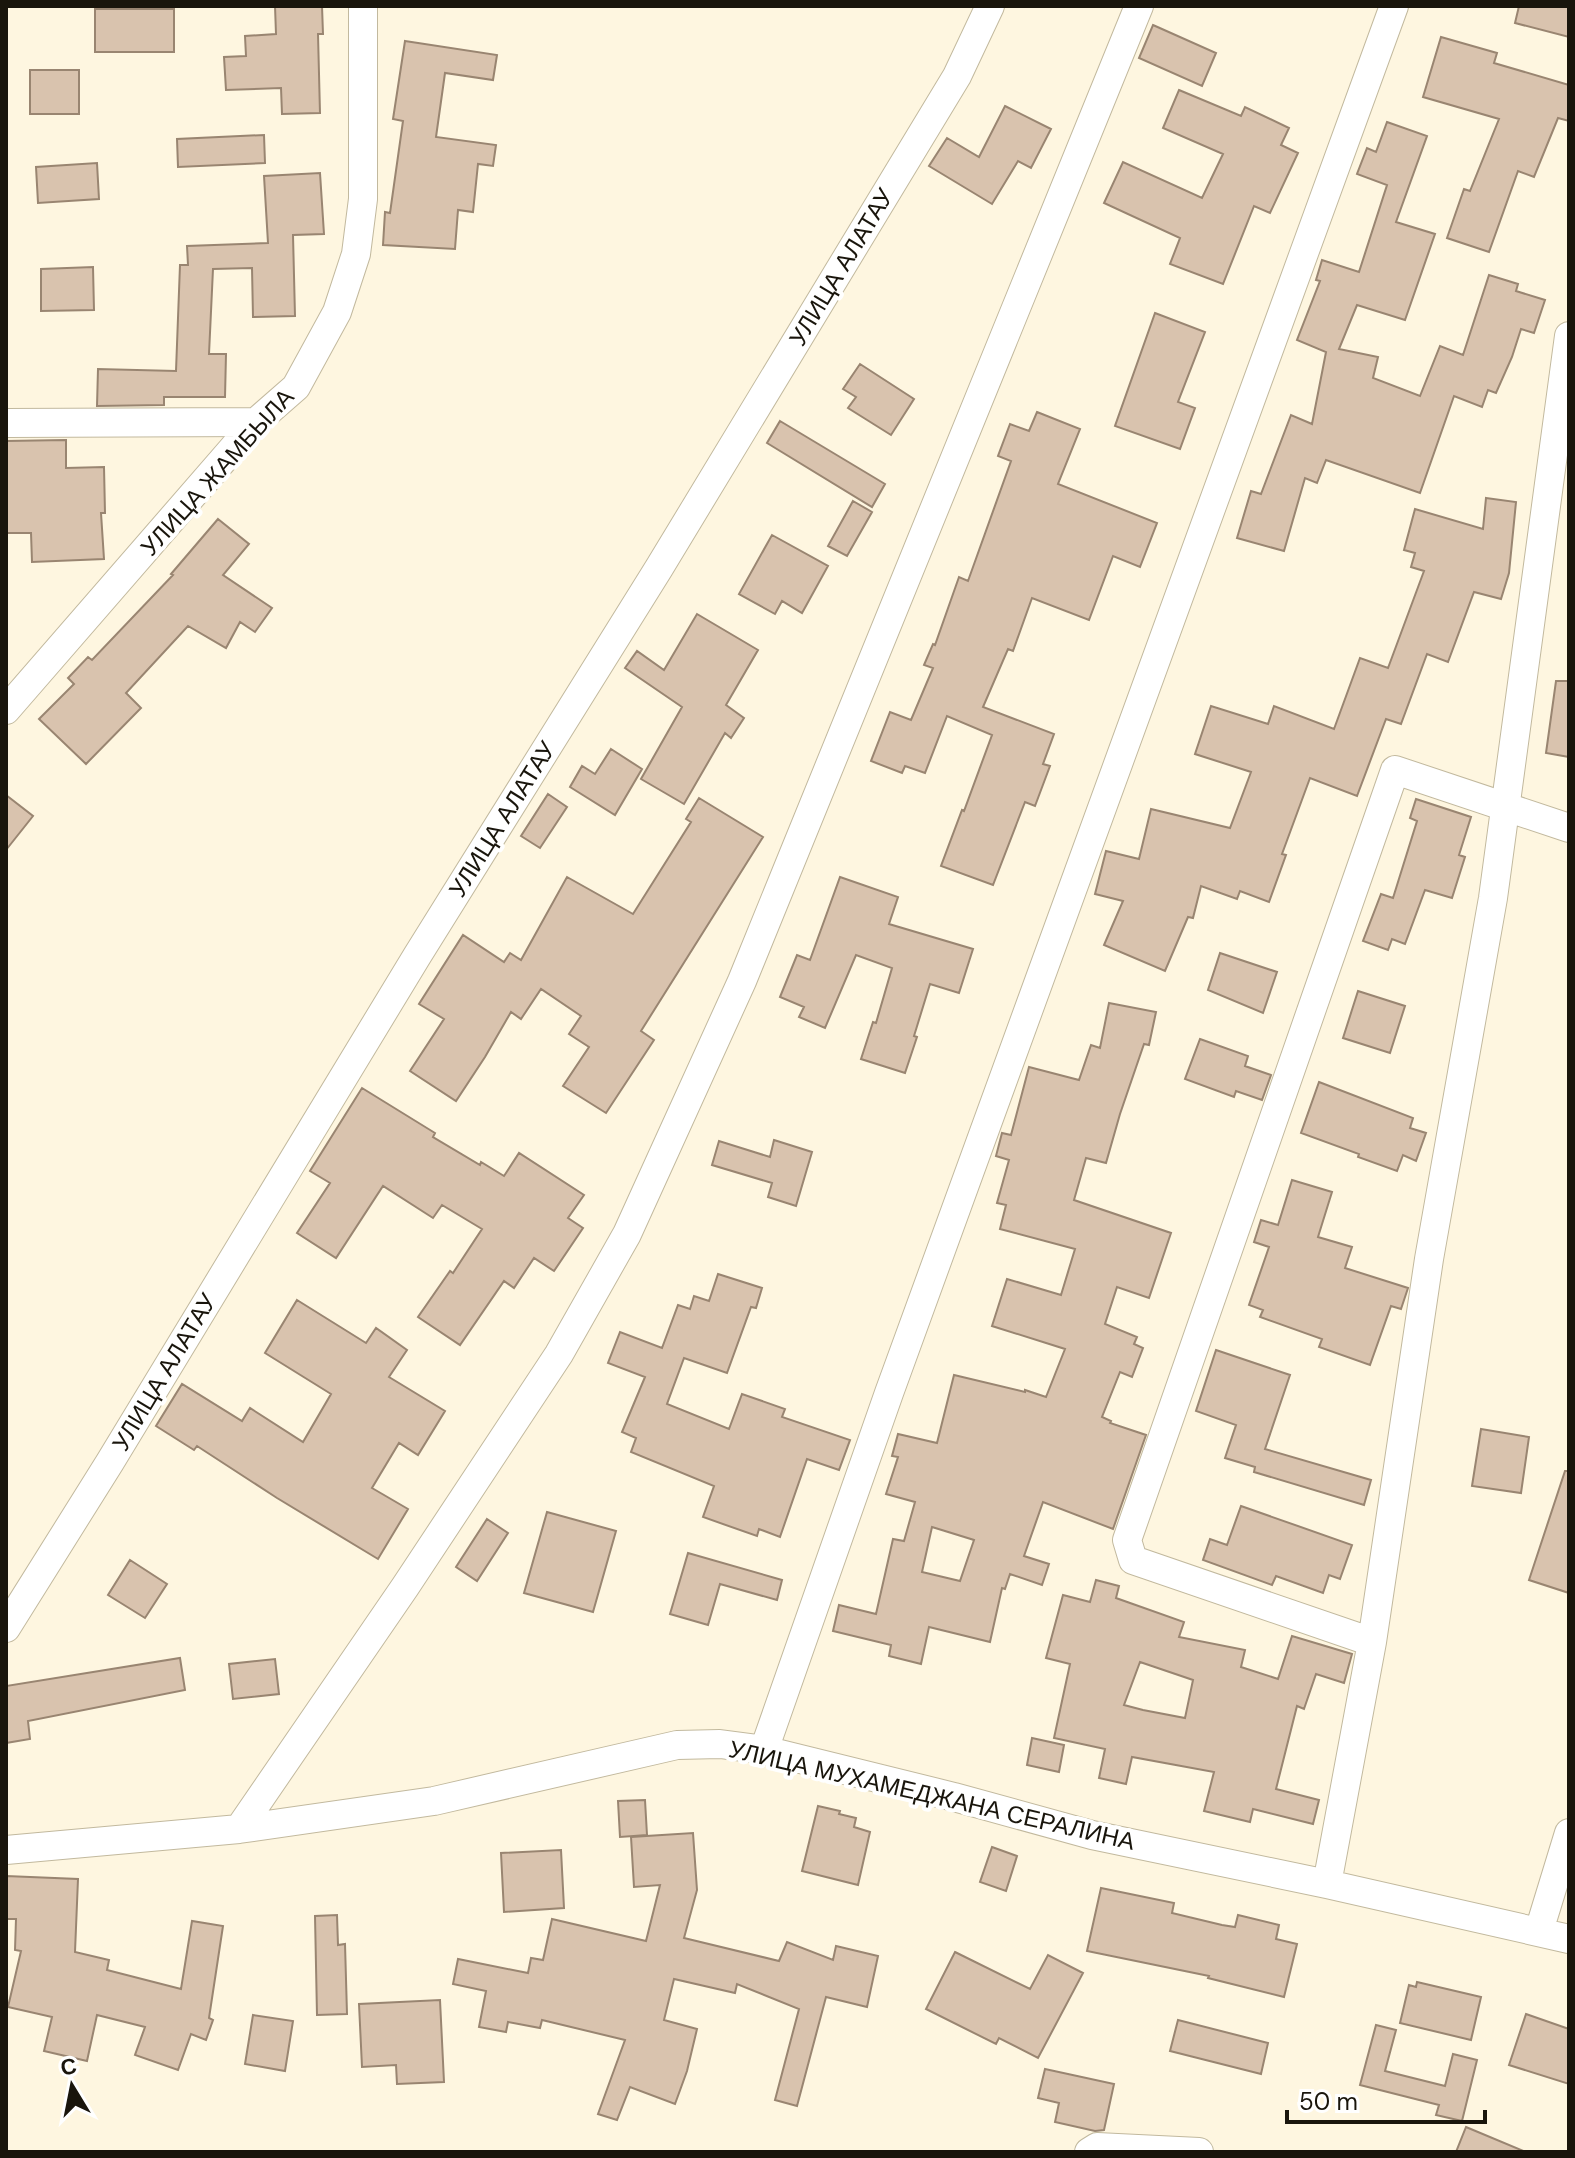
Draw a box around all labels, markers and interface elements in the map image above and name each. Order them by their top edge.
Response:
street label: УЛИЦА АЛАТАУ [782,182,901,351]
street label: УЛИЦА ЖАМБЫЛА [134,382,300,562]
street label: УЛИЦА АЛАТАУ [442,735,563,903]
street label: УЛИЦА АЛАТАУ [105,1287,224,1456]
street label: УЛИЦА МУХАМЕДЖАНА СЕРАЛИНА [726,1733,1138,1857]
north arrow [32,2046,112,2126]
text: С [58,2051,79,2082]
scale bar [1287,2074,1485,2124]
text: 50 m [1299,2086,1358,2117]

